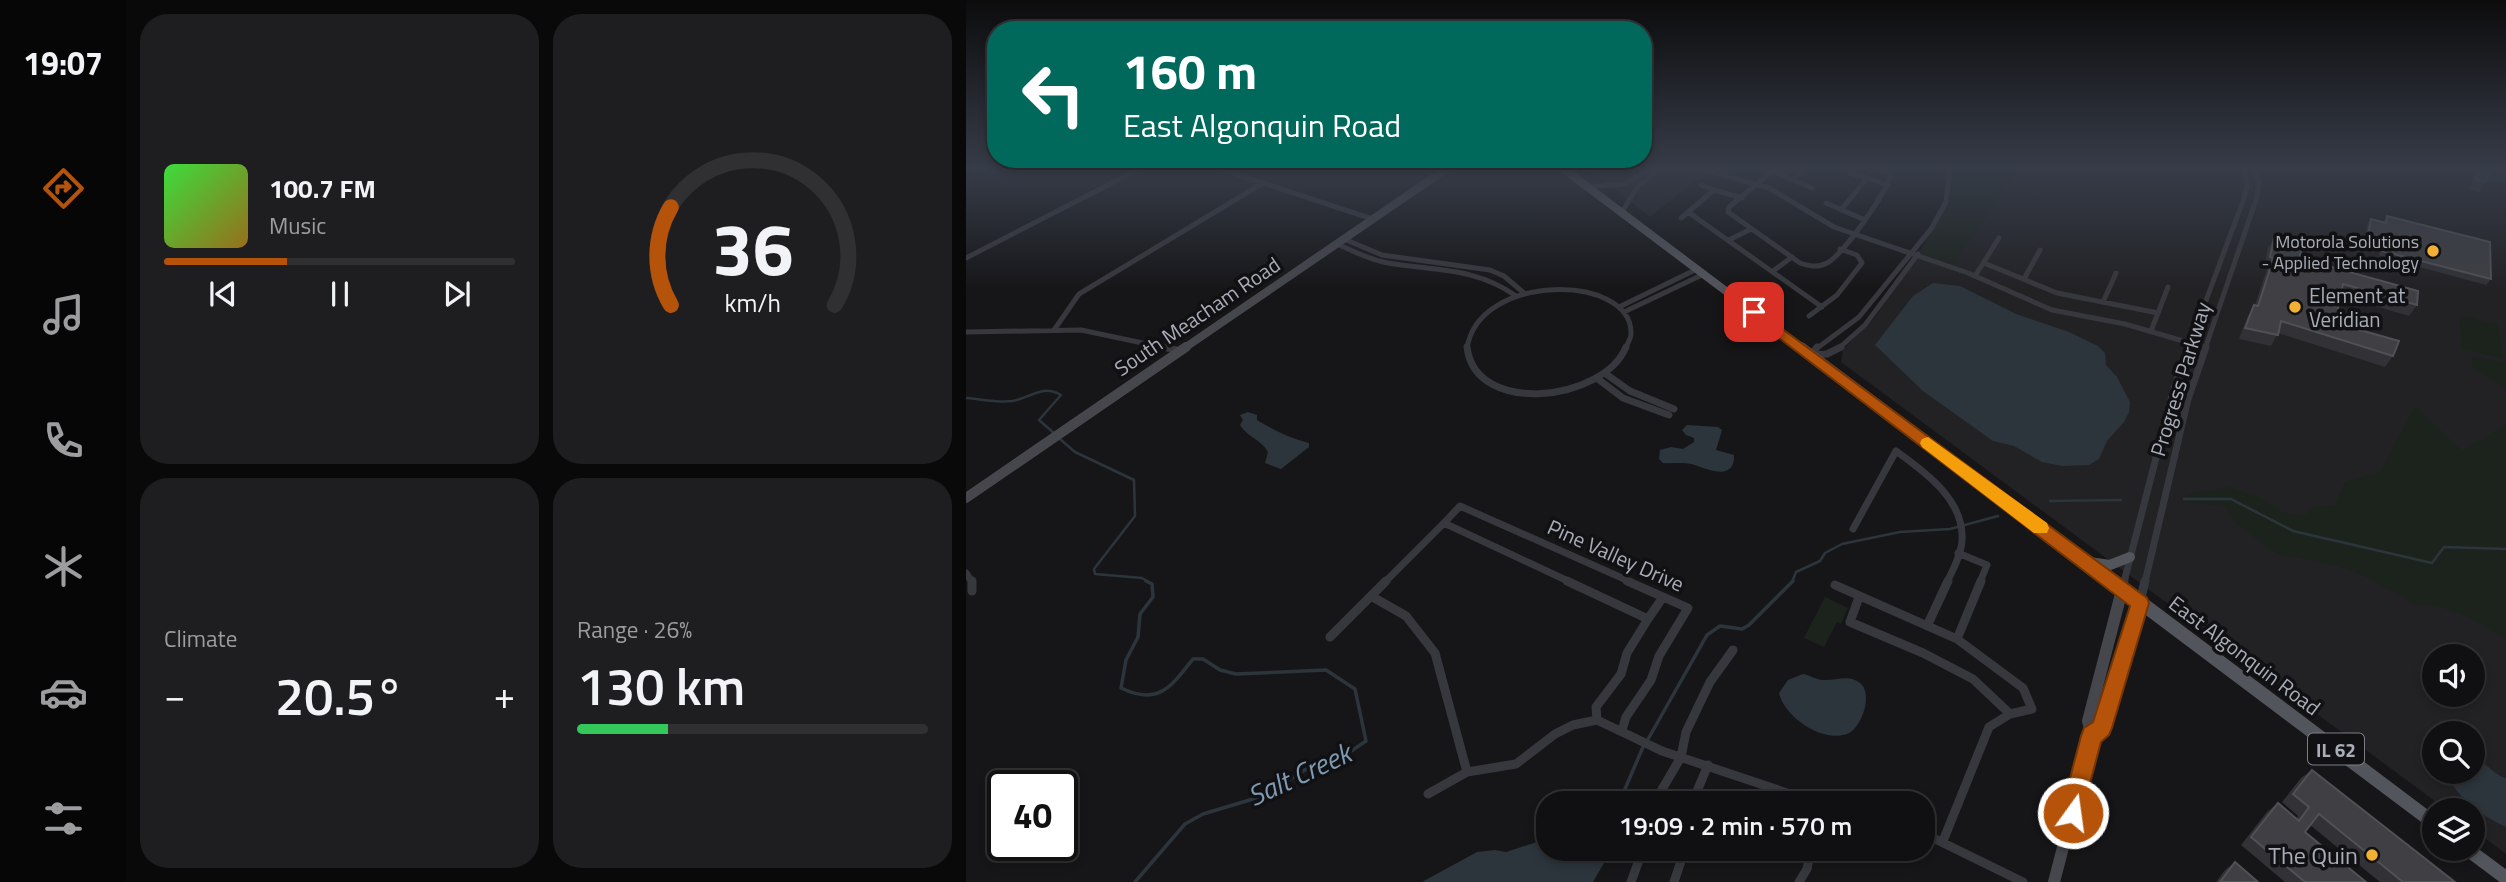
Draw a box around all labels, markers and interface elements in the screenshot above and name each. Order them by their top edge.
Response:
text: 160 m [1123,33,1257,108]
text: 19:07 [23,39,103,87]
icon: left [1008,49,1099,140]
text: East Algonquin Road [1123,101,1401,149]
icon: directions [39,164,88,213]
text: 100.7 FM [269,169,376,208]
text: 36 [712,193,793,303]
text: Music [269,208,326,243]
place label: Motorola Solutions - Applied Technology [2262,228,2419,276]
marker: Motorola Solutions - Applied Technology [2425,243,2441,259]
street label: South Meacham Road [1108,248,1286,384]
icon: previous [204,275,242,313]
icon: pause [321,275,359,313]
icon: next [438,275,476,313]
place label: Element at Veridian [2309,279,2406,335]
pin [1724,282,1784,342]
text: km/h [724,284,781,322]
icon: music [39,290,88,339]
icon: arrive [1735,293,1773,331]
street label: Progress Parkway [2141,298,2219,460]
marker: Element at Veridian [2287,299,2303,315]
icon: phone [39,416,88,465]
street label: Pine Valley Drive [1543,511,1689,599]
icon: climate [39,542,88,591]
street label: East Algonquin Road [2162,587,2328,723]
text: Range · 26% [577,612,692,647]
text: Climate [164,621,237,656]
map controls [2422,644,2485,861]
button: sound [2422,644,2485,707]
text: 130 km [577,646,745,725]
text: 20.5° [275,656,404,735]
text: − [164,666,185,724]
text: + [494,666,515,724]
icon: car [39,668,88,717]
button: search [2422,721,2485,784]
water label: Salt Creek [1240,730,1361,817]
road number: IL 62 [2308,734,2364,764]
speed limit sign: 40 [987,770,1078,861]
position arrow [2036,776,2110,850]
icon: filters [39,794,88,843]
button: layers [2422,798,2485,861]
text: 19:09 · 2 min · 570 m [1619,806,1852,845]
place label: The Quin [2268,837,2358,873]
marker: The Quin [2364,847,2380,863]

